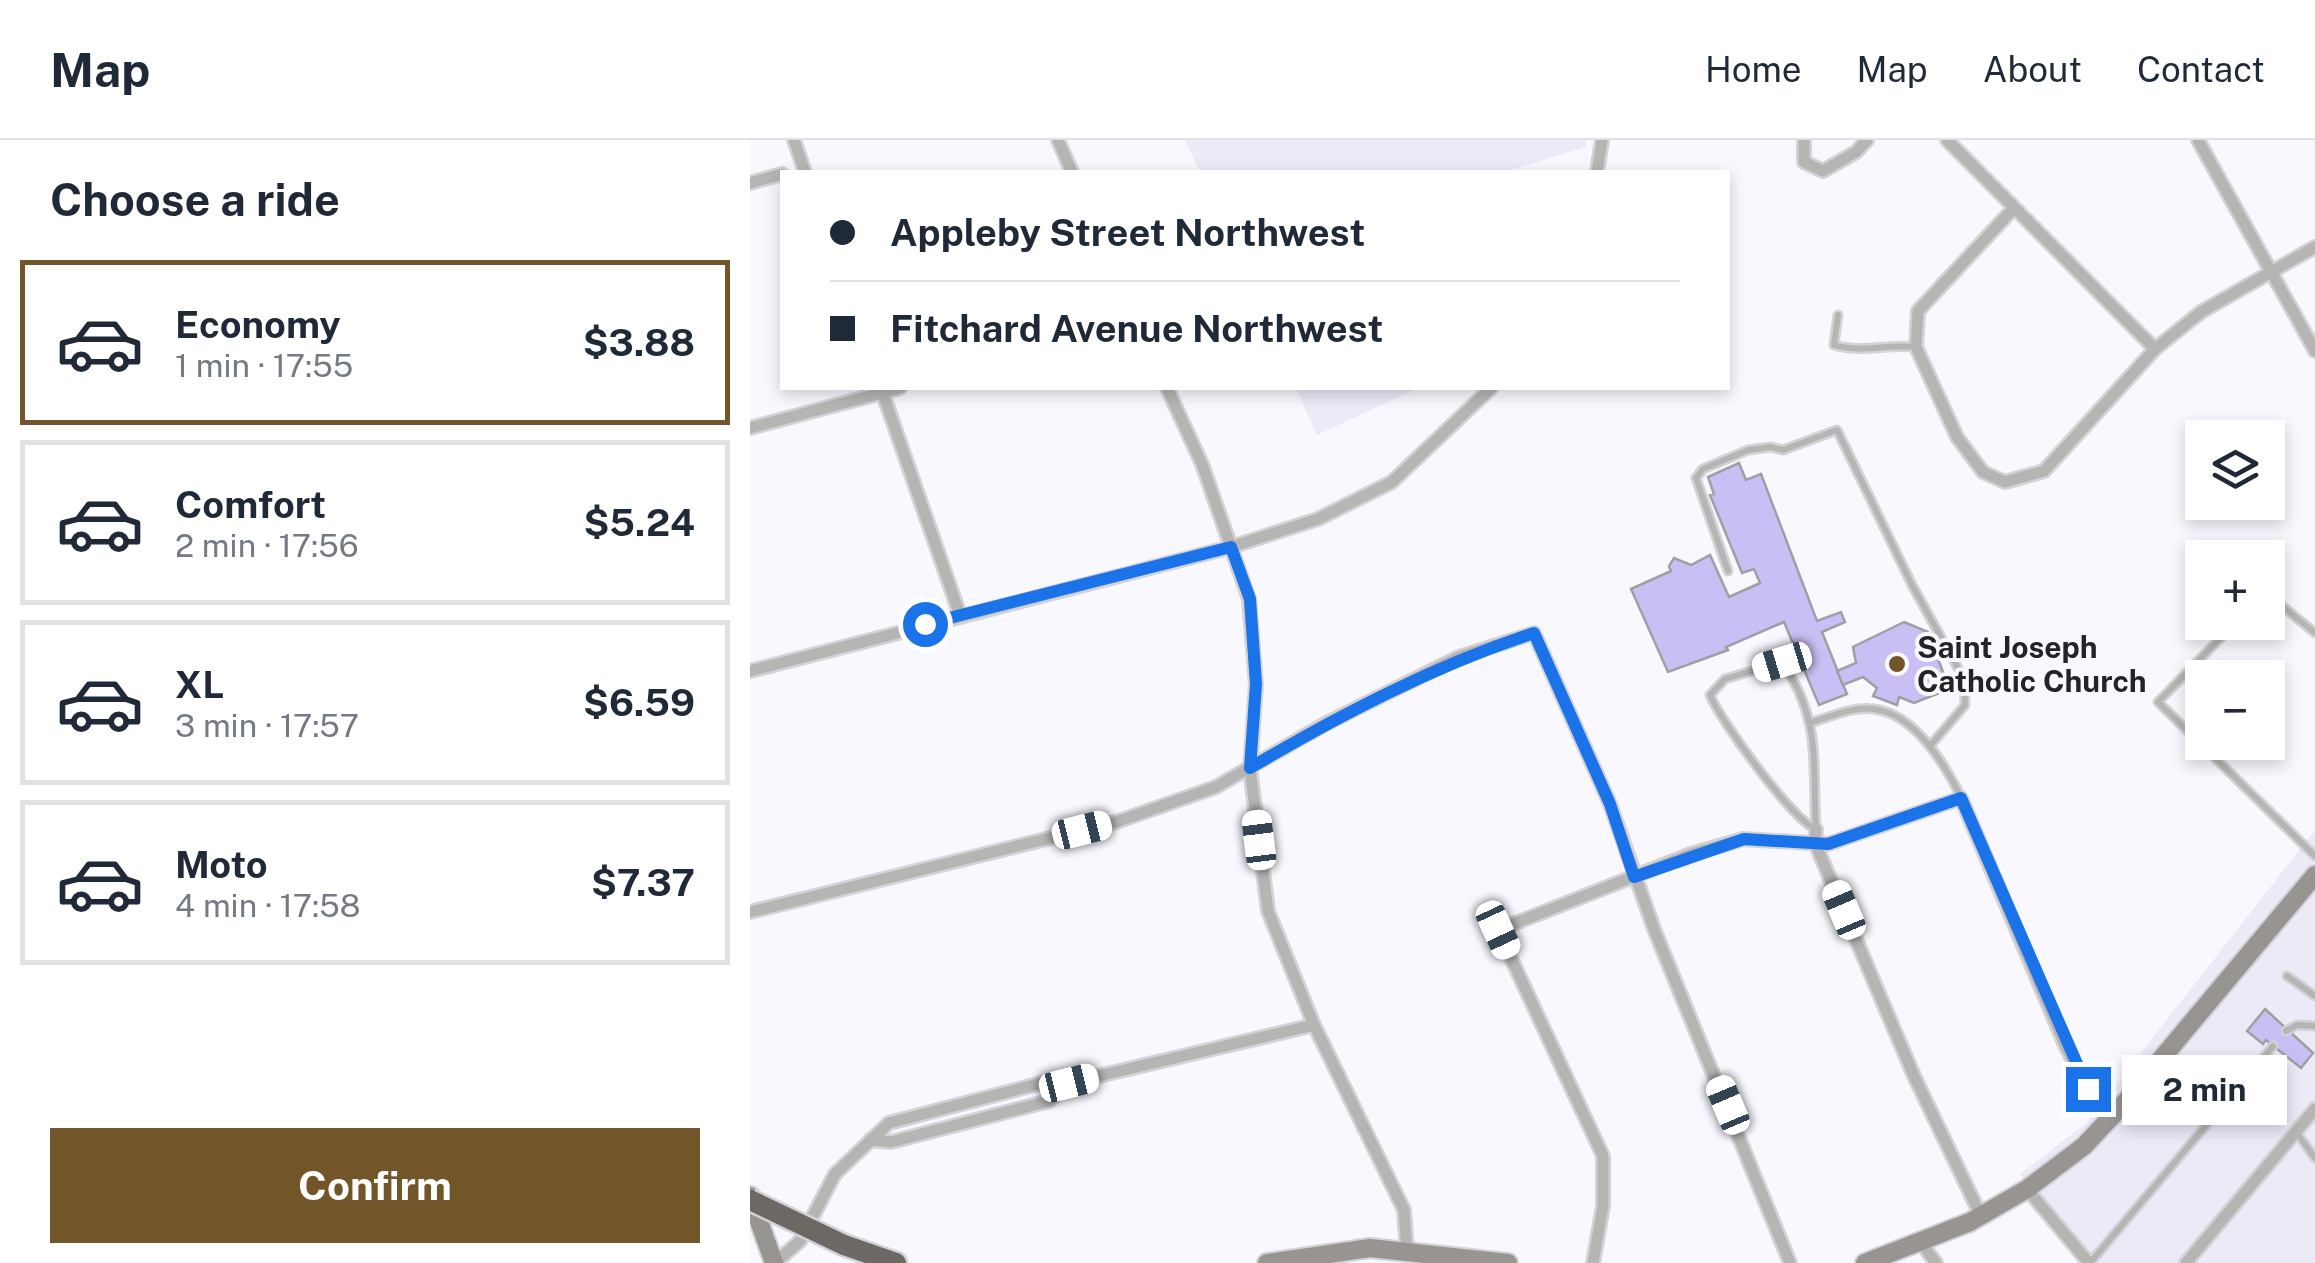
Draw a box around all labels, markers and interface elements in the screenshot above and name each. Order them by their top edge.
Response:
text: Map [50,41,150,98]
text: Home [1705,49,1802,90]
text: Map [1857,49,1928,90]
text: About [1983,49,2082,90]
text: Contact [2137,49,2265,90]
text: Choose a ride [50,173,340,226]
text: Appleby Street Northwest [890,210,1365,255]
icon: car [55,298,145,388]
text: Economy [175,302,341,347]
text: Fitchard Avenue Northwest [890,306,1383,351]
text: $3.88 [583,320,695,365]
text: 1 min · 17:55 [175,347,353,384]
map controls [2185,420,2285,760]
button: layers [2185,420,2285,520]
icon: car [55,478,145,568]
text: Comfort [175,482,326,527]
text: $5.24 [583,500,695,545]
text: 2 min · 17:56 [175,527,359,564]
button: + [2185,540,2285,640]
route start [903,602,948,647]
place label: Saint Joseph Catholic Church [1917,629,2147,699]
car [1749,639,1815,685]
marker: Saint Joseph Catholic Church [1886,653,1908,675]
icon: car [55,658,145,748]
button: − [2185,660,2285,760]
text: XL [175,662,224,707]
text: $6.59 [583,680,695,725]
text: 3 min · 17:57 [175,707,359,744]
car [1049,808,1115,852]
car [1240,808,1278,872]
icon: car [55,838,145,928]
text: Moto [175,842,268,887]
text: $7.37 [591,860,695,905]
car [1818,877,1870,943]
text: 4 min · 17:58 [175,887,361,924]
car [1472,896,1524,964]
callout: 2 min [2123,1054,2288,1124]
car [1036,1061,1102,1105]
route end [2066,1067,2111,1112]
text: 2 min [2163,1071,2246,1108]
car [1702,1072,1754,1138]
button: Confirm [50,1128,700,1243]

